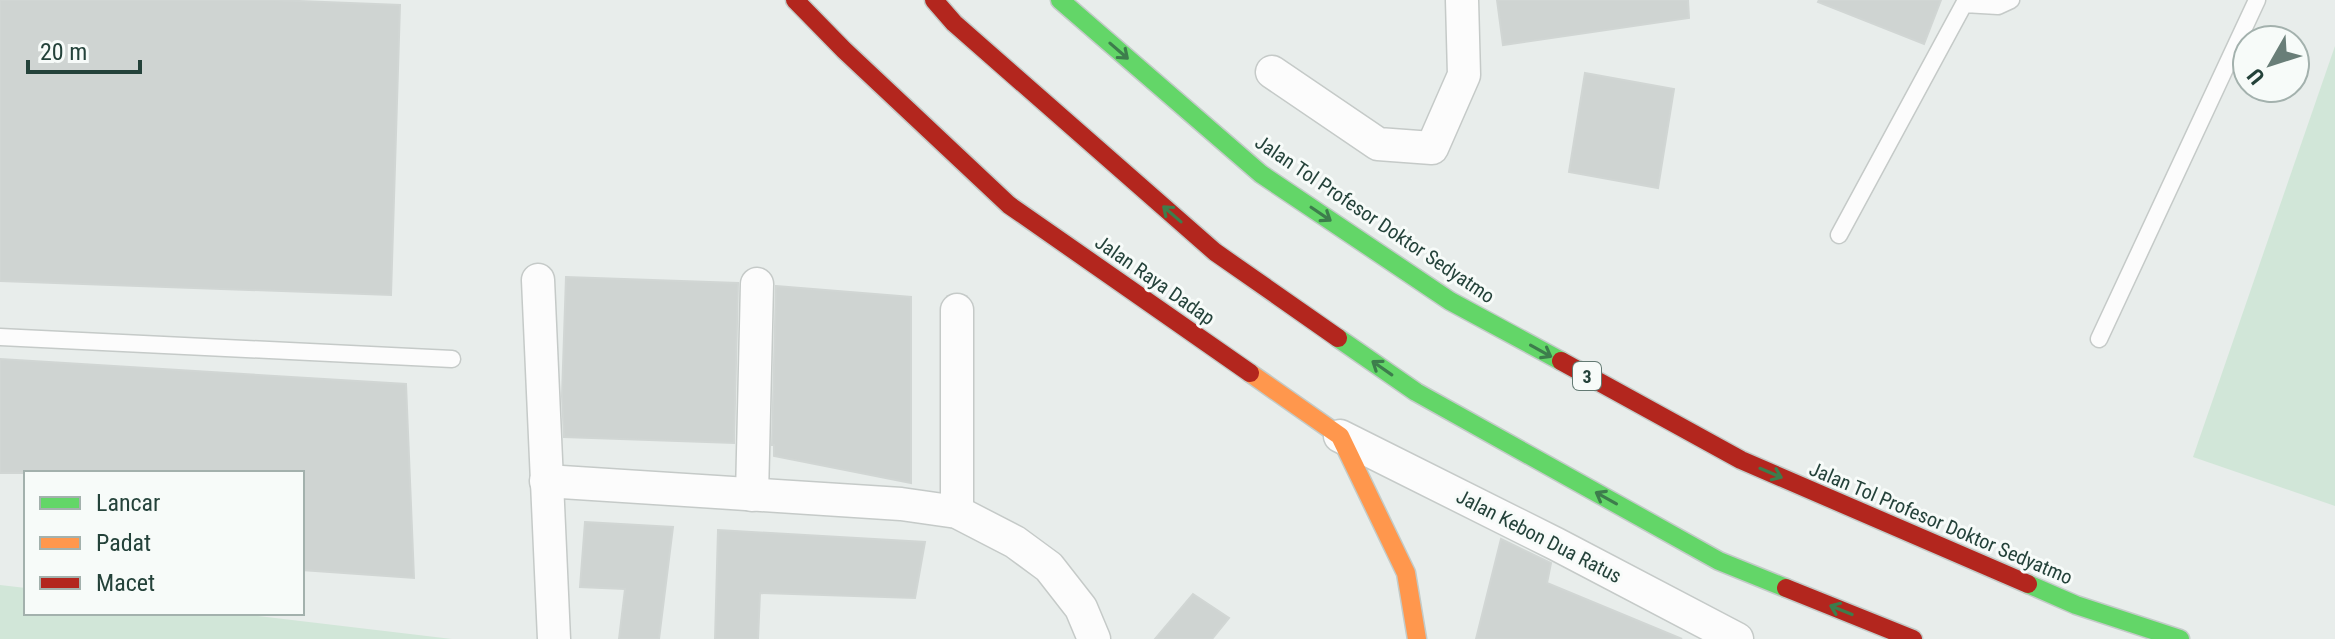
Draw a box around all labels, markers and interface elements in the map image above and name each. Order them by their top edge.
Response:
scale bar [28,24,140,74]
north arrow [2231,24,2311,104]
text: 20 m [40,38,87,66]
one-way arrow [1108,42,1128,60]
text: U [2242,64,2270,89]
street label: Jalan Tol Profesor Doktor Sedyatmo [1251,130,1499,308]
one-way arrow [1163,206,1183,224]
one-way arrow [1309,206,1331,222]
street label: Jalan Raya Dadap [1091,230,1219,330]
one-way arrow [1529,344,1553,359]
one-way arrow [1371,360,1393,376]
road number: 3 [1573,362,1601,390]
street label: Jalan Tol Profesor Doktor Sedyatmo [1806,457,2076,589]
one-way arrow [1759,466,1783,481]
legend [24,471,304,615]
street label: Jalan Kebon Dua Ratus [1452,484,1626,588]
text: Lancar [96,489,160,517]
one-way arrow [1595,490,1619,506]
text: Padat [96,529,151,557]
text: Macet [96,569,155,597]
one-way arrow [1829,602,1854,616]

